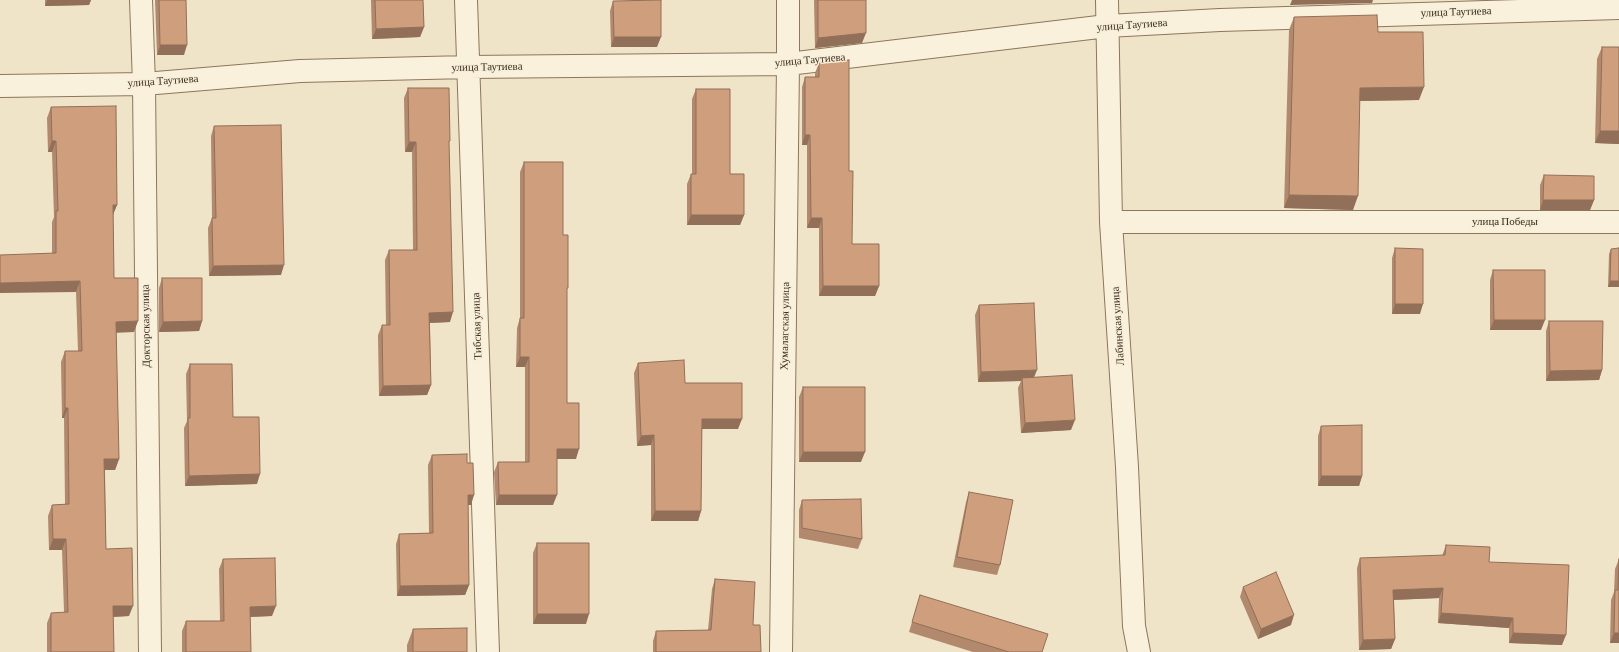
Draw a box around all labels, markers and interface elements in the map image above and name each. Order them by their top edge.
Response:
street label: улица Таутиева [1420,4,1492,20]
street label: улица Таутиева [1096,16,1168,34]
street label: улица Таутиева [774,50,846,70]
street label: улица Таутиева [451,60,523,74]
street label: улица Таутиева [127,72,199,90]
street label: улица Победы [1472,215,1538,229]
street label: Хумалагская улица [778,282,792,370]
street label: Докторская улица [139,284,153,368]
street label: Лабинская улица [1109,286,1127,366]
street label: Тибская улица [469,292,485,360]

